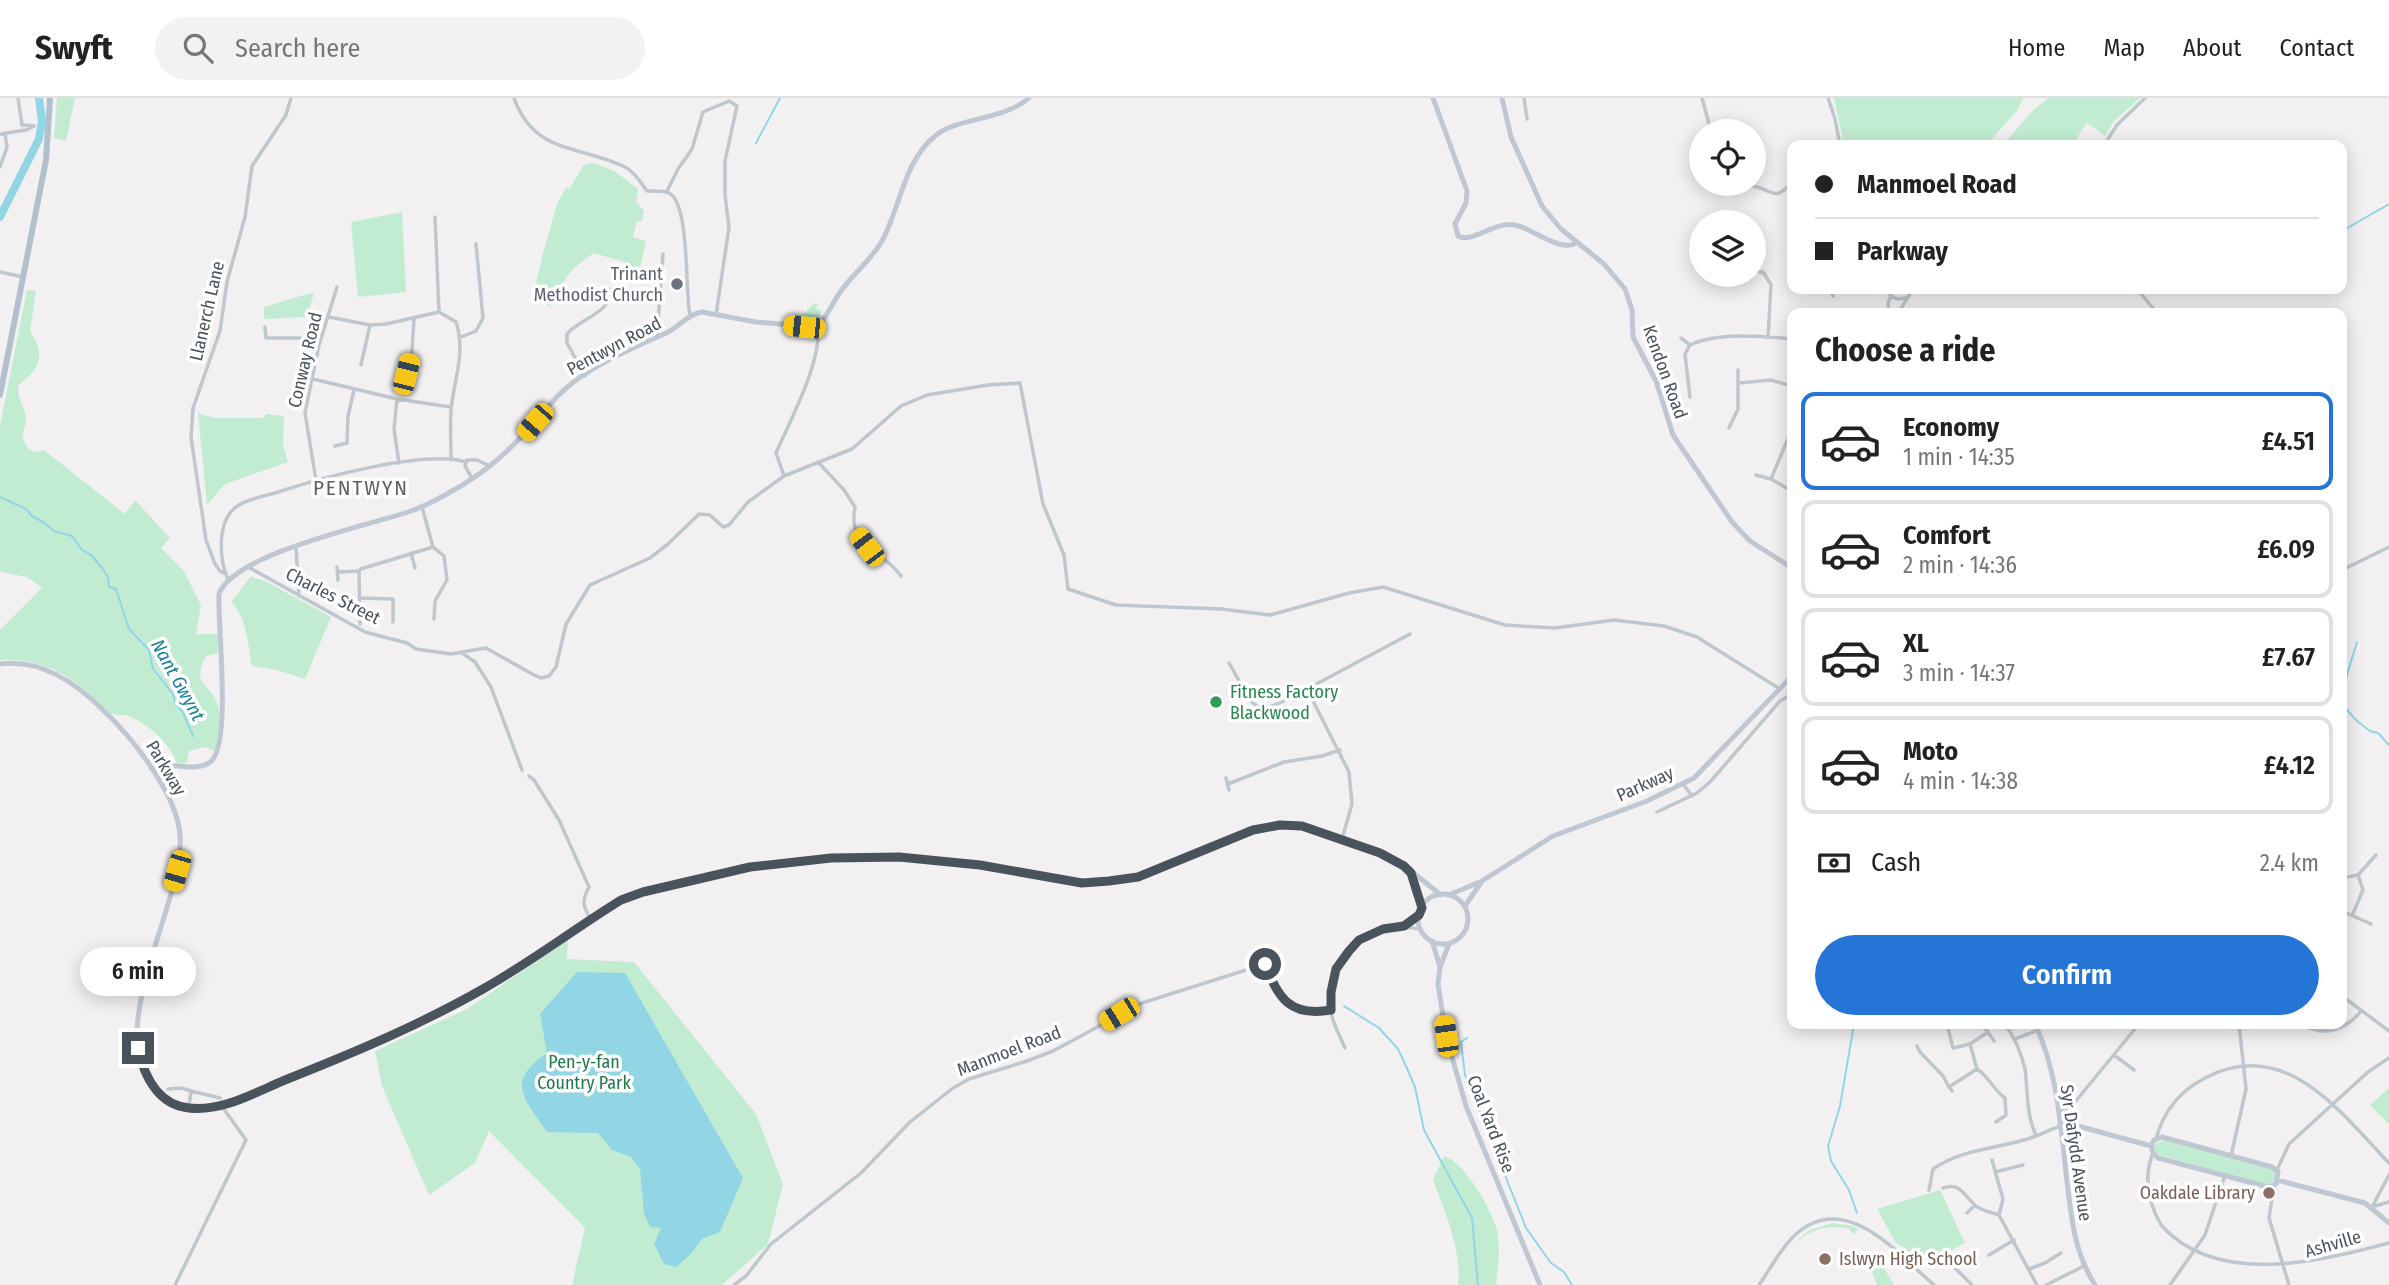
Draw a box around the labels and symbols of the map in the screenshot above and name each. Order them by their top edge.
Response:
street label: Llanerch Lane [185,259,229,363]
place label: Trinant Methodist Church [534,263,663,306]
marker: Trinant Methodist Church [669,276,685,292]
street label: Conway Road [283,310,327,410]
street label: Pentwyn Road [563,312,665,380]
car [783,314,826,340]
street label: Kendon Road [1638,322,1692,422]
car [391,351,422,397]
car [514,399,557,445]
district label: PENTWYN [313,475,409,501]
car [846,524,889,570]
street label: Charles Street [282,563,384,629]
water label: Nant Gwynt [146,635,210,725]
place label: Fitness Factory Blackwood [1230,681,1338,724]
marker: Fitness Factory Blackwood [1208,694,1224,710]
street label: Parkway [141,737,191,799]
street label: Parkway [1613,762,1677,806]
car [162,848,193,894]
callout: 6 min [80,946,196,996]
route start [1249,948,1281,980]
car [1096,994,1143,1034]
car [1433,1014,1460,1058]
street label: Manmoel Road [954,1021,1064,1081]
route end [122,1032,154,1064]
park label: Pen-y-fan Country Park [537,1051,631,1094]
street label: Coal Yard Rise [1462,1072,1520,1176]
street label: Syr Dafydd Avenue [2056,1083,2096,1223]
place label: Oakdale Library [2140,1182,2255,1204]
marker: Oakdale Library [2261,1185,2277,1201]
street label: Ashville [2302,1225,2364,1262]
place label: Islwyn High School [1839,1248,1977,1270]
marker: Islwyn High School [1817,1251,1833,1267]

